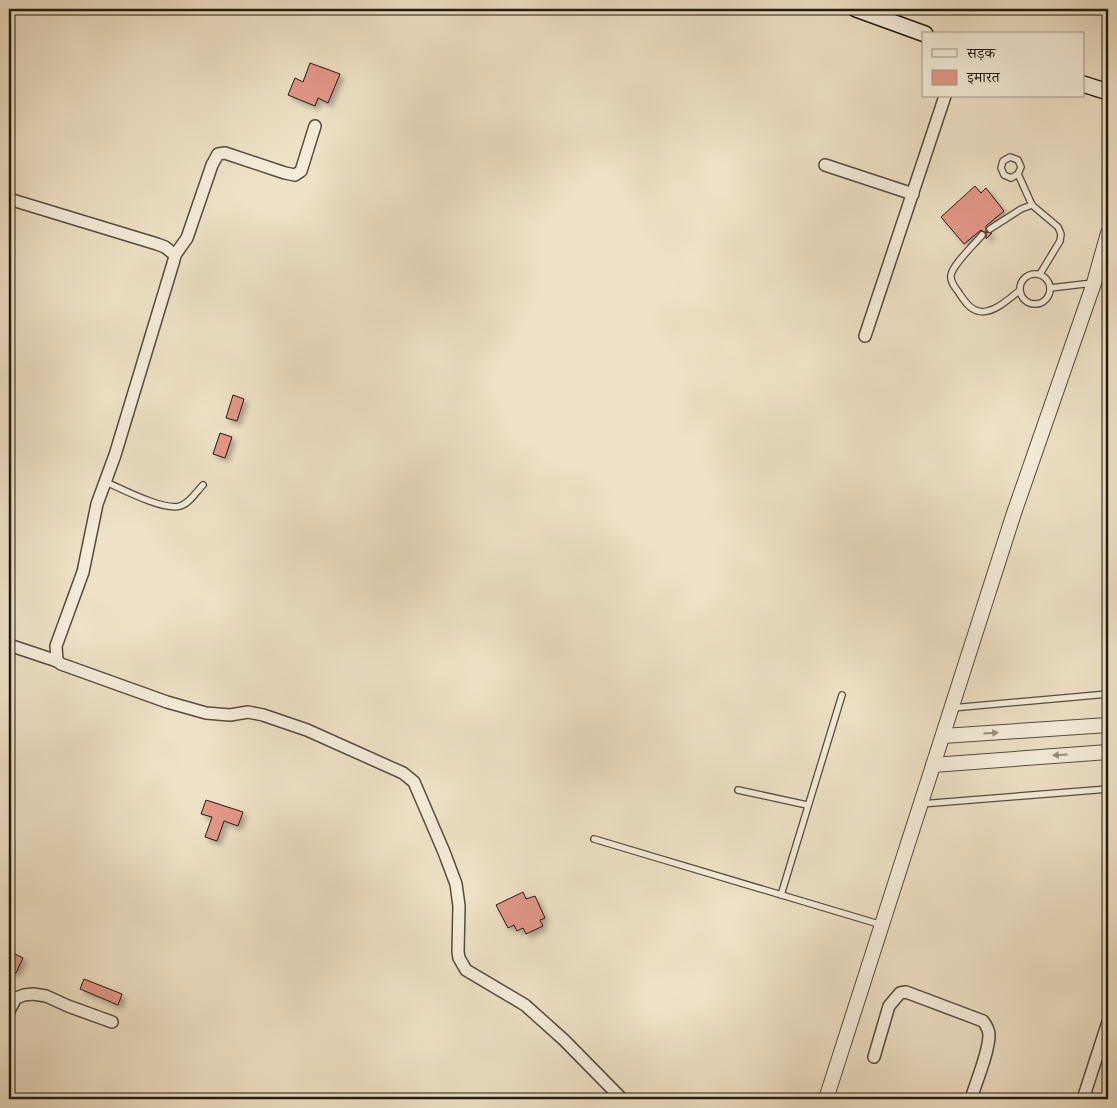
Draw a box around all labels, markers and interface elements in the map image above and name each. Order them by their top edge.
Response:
legend [922,32,1084,98]
text: सड़क [966,43,996,62]
text: इमारत [966,67,1001,86]
one-way arrow [984,728,1000,736]
one-way arrow [1051,752,1067,760]

